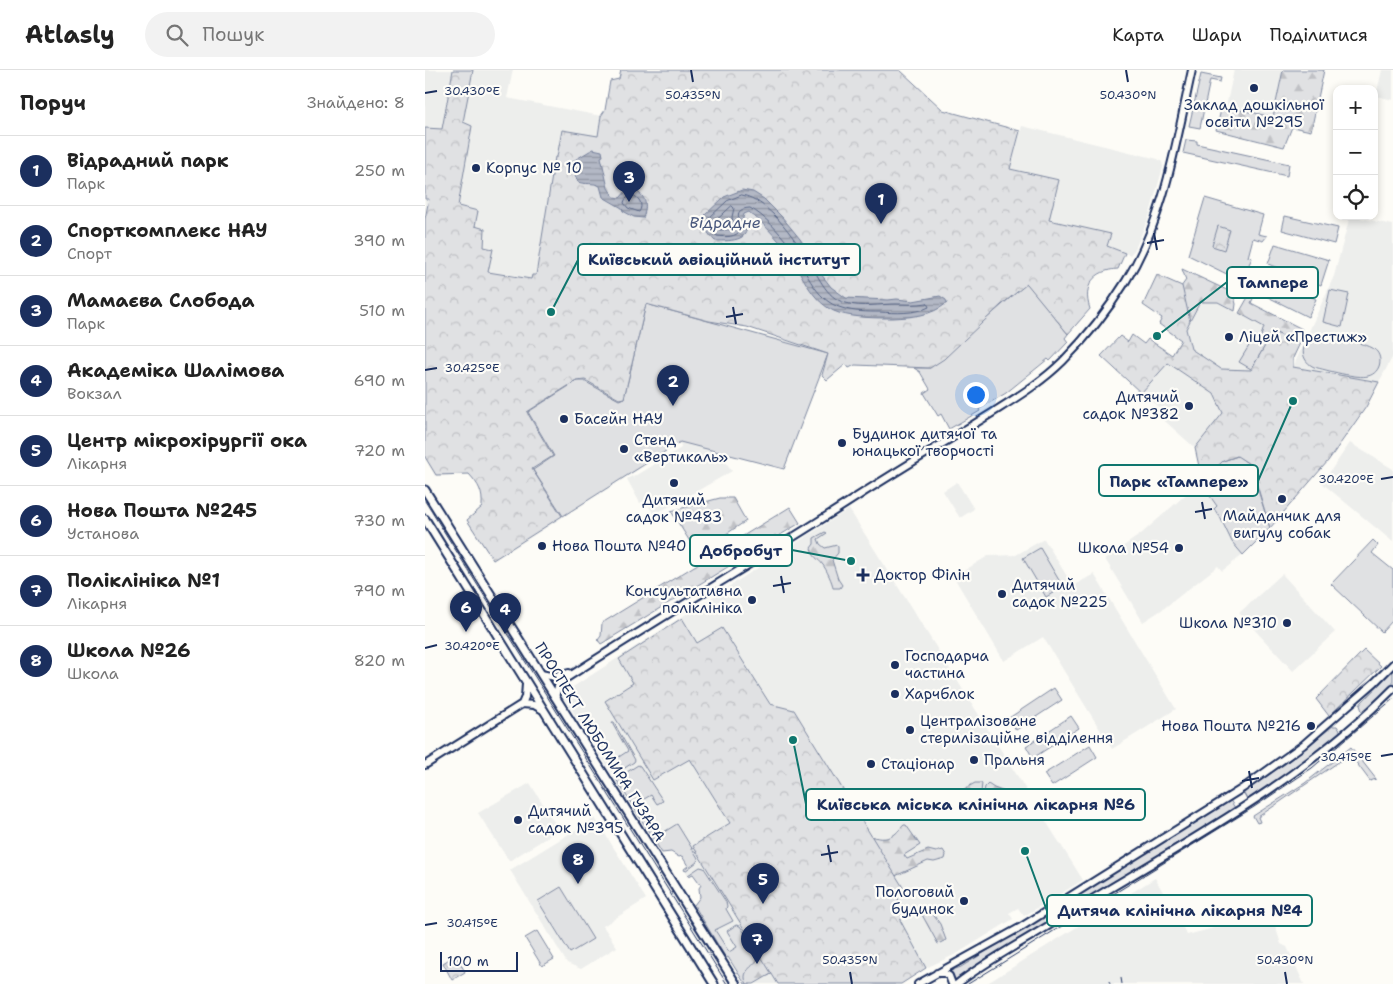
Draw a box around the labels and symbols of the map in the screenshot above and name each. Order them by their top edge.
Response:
marker: Заклад дошкільної освіти №295 [1248,82,1260,94]
text: 30.430°E [444,83,500,99]
text: 50.435°N [665,87,721,103]
text: 50.430°N [1100,87,1156,103]
place label: Заклад дошкільної освіти №295 [1184,95,1325,132]
place label: Корпус № 10 [486,158,582,178]
pin: 3 [613,161,645,202]
marker: Корпус № 10 [470,162,482,174]
pin: 1 [865,183,897,224]
water label: Відрадне [689,212,761,233]
callout: Київський авіаційний інститут [578,244,860,275]
text: Київський авіаційний інститут [588,249,850,270]
callout: Тампере [1227,267,1318,298]
text: Тампере [1237,272,1309,293]
place label: Ліцей «Престиж» [1239,327,1367,347]
marker: Ліцей «Престиж» [1223,331,1235,343]
text: 30.425°E [445,360,499,376]
pin: 2 [657,365,689,406]
your location [963,382,989,408]
place label: Дитячий садок №382 [1082,387,1179,424]
marker: Дитячий садок №382 [1183,400,1195,412]
place label: Басейн НАУ [574,409,663,429]
marker: Басейн НАУ [558,413,570,425]
place label: Будинок дитячої та юнацької творчості [852,424,998,461]
place label: Стенд «Вертикаль» [634,430,728,467]
marker: Будинок дитячої та юнацької творчості [836,437,848,449]
marker: Стенд «Вертикаль» [618,443,630,455]
callout: Парк «Тампере» [1099,465,1258,496]
text: Парк «Тампере» [1110,471,1249,492]
text: 30.420°E [1318,471,1374,487]
marker: Дитячий садок №483 [668,477,680,489]
place label: Дитячий садок №483 [626,490,722,527]
marker: Майданчик для вигулу собак [1276,493,1288,505]
place label: Майданчик для вигулу собак [1223,506,1341,543]
callout: Добробут [690,535,792,566]
place label: Нова Пошта №40 [552,536,687,556]
place label: Школа №54 [1078,538,1169,558]
marker: Нова Пошта №40 [536,540,548,552]
text: Добробут [700,540,783,561]
marker: Школа №54 [1173,542,1185,554]
place label: Доктор Філін [874,565,970,585]
marker: Доктор Філін [856,568,870,582]
place label: Дитячий садок №225 [1012,575,1107,612]
place label: Консультативна поліклініка [625,581,743,618]
marker: Дитячий садок №225 [996,588,1008,600]
pin: 6 [450,591,482,632]
pin: 4 [489,593,521,634]
marker: Консультативна поліклініка [746,594,758,606]
place label: Школа №310 [1179,613,1277,633]
marker: Школа №310 [1281,617,1293,629]
text: 30.420°E [444,638,500,654]
street label: ПРОСПЕКТ ЛЮБОМИРА ГУЗАРА [530,639,670,845]
place label: Господарча частина [905,646,989,683]
marker: Господарча частина [889,659,901,671]
place label: Харчблок [905,684,974,704]
marker: Харчблок [889,688,901,700]
place label: Централізоване стерилізаційне відділення [920,711,1113,748]
place label: Нова Пошта №216 [1161,716,1301,736]
marker: Нова Пошта №216 [1305,720,1317,732]
marker: Централізоване стерилізаційне відділення [904,724,916,736]
text: 30.415°E [1320,749,1372,765]
place label: Пральня [984,750,1045,770]
place label: Стаціонар [881,754,955,774]
marker: Пральня [968,754,980,766]
marker: Стаціонар [865,758,877,770]
callout: Київська міська клінічна лікарня №6 [806,789,1145,820]
text: Київська міська клінічна лікарня №6 [817,794,1135,815]
place label: Дитячий садок №395 [528,801,623,838]
marker: Дитячий садок №395 [512,814,524,826]
pin: 8 [562,843,594,884]
pin: 5 [747,863,779,904]
place label: Пологовий будинок [875,882,954,919]
marker: Пологовий будинок [958,895,970,907]
callout: Дитяча клінічна лікарня №4 [1047,895,1312,926]
text: Дитяча клінічна лікарня №4 [1057,900,1303,921]
text: 30.415°E [446,915,498,931]
pin: 7 [741,923,773,964]
scale bar [440,949,517,972]
text: 50.435°N [822,952,878,968]
text: 50.430°N [1257,952,1313,968]

